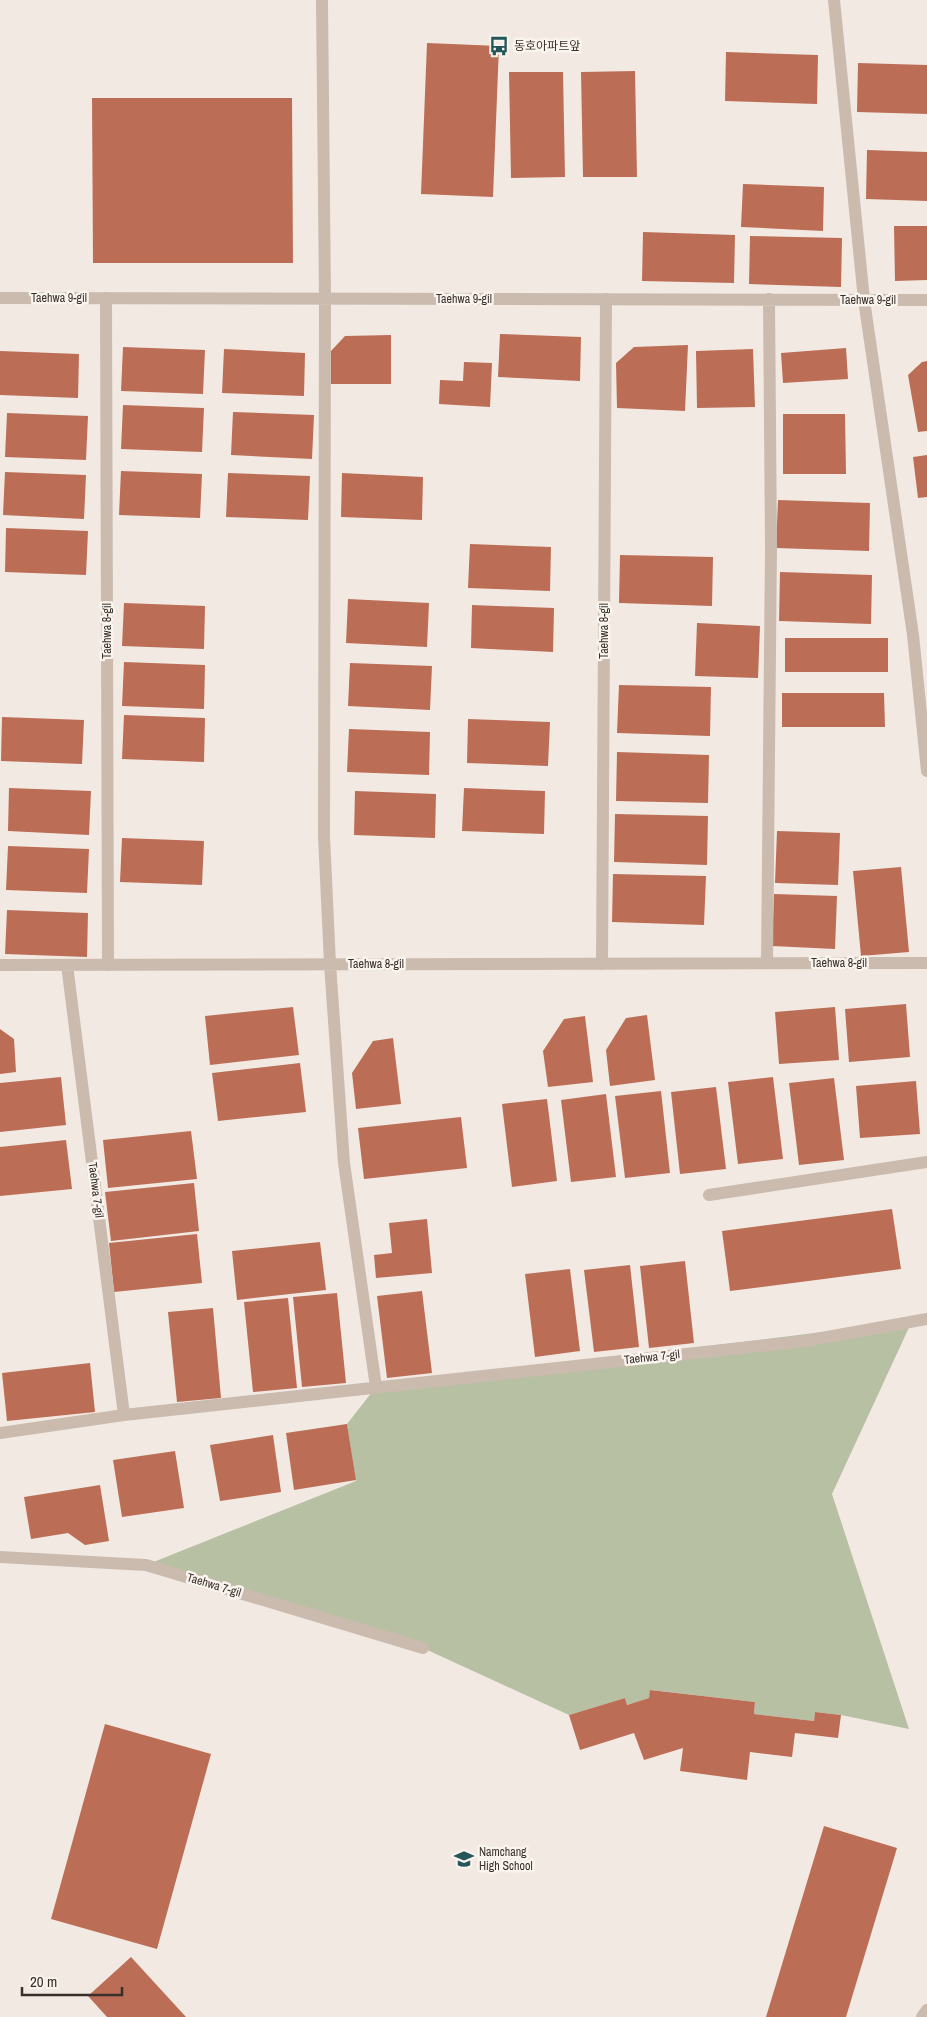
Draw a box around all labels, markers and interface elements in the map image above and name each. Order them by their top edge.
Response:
bus stop icon: 동호아파트앞 [488,35,510,57]
place label: 동호아파트앞 [514,38,580,54]
street label: Taehwa 9-gil [31,290,87,306]
street label: Taehwa 9-gil [436,291,492,307]
street label: Taehwa 9-gil [840,292,896,308]
street label: Taehwa 8-gil [99,603,115,659]
street label: Taehwa 8-gil [596,603,612,659]
street label: Taehwa 8-gil [811,955,867,971]
street label: Taehwa 8-gil [348,956,404,972]
street label: Taehwa 7-gil [85,1161,107,1219]
street label: Taehwa 7-gil [623,1346,681,1368]
street label: Taehwa 7-gil [185,1569,243,1601]
place label: Namchang High School [479,1844,533,1874]
school or university icon: Namchang High School [453,1848,475,1870]
scale bar [22,1964,122,1996]
text: 20 m [30,1971,57,1992]

